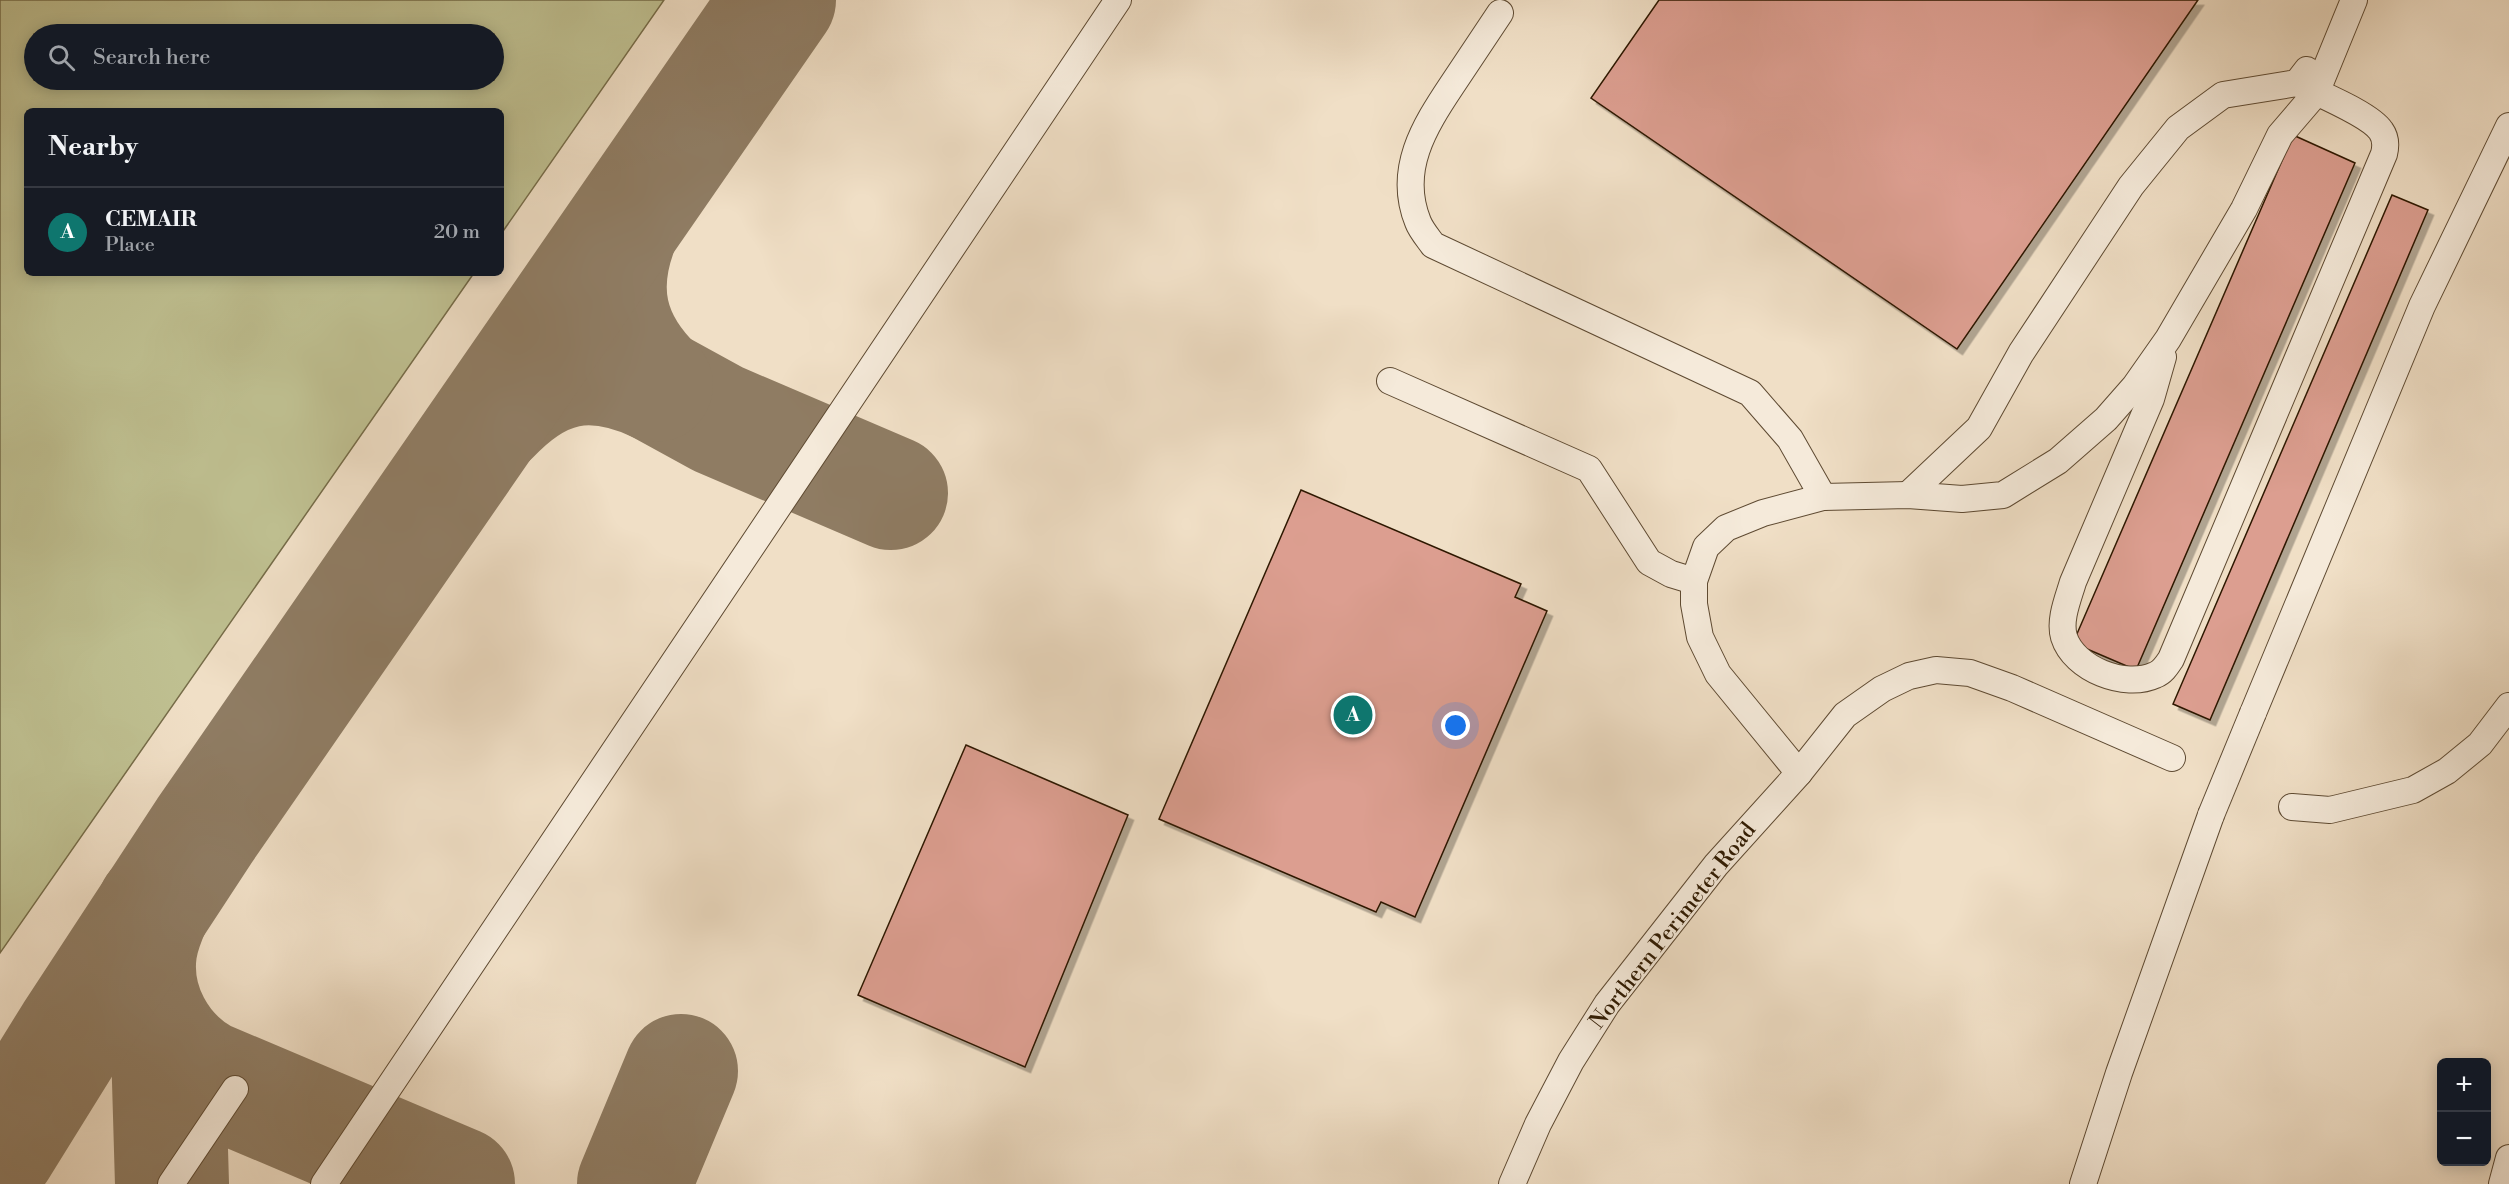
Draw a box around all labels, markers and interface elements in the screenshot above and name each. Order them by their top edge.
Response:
search box [24,24,504,90]
icon: search [45,41,78,74]
text: Search here [93,44,210,71]
text: Nearby [48,131,138,163]
text: CEMAIR [105,206,197,233]
text: A [60,220,75,245]
text: 20 m [434,220,480,245]
text: Place [105,233,155,258]
pin: A [1334,692,1372,738]
your location [1441,711,1470,740]
street label: Northern Perimeter Road [1584,817,1762,1035]
map controls [2437,1058,2491,1166]
button: + [2437,1058,2491,1112]
button: − [2437,1112,2491,1166]

